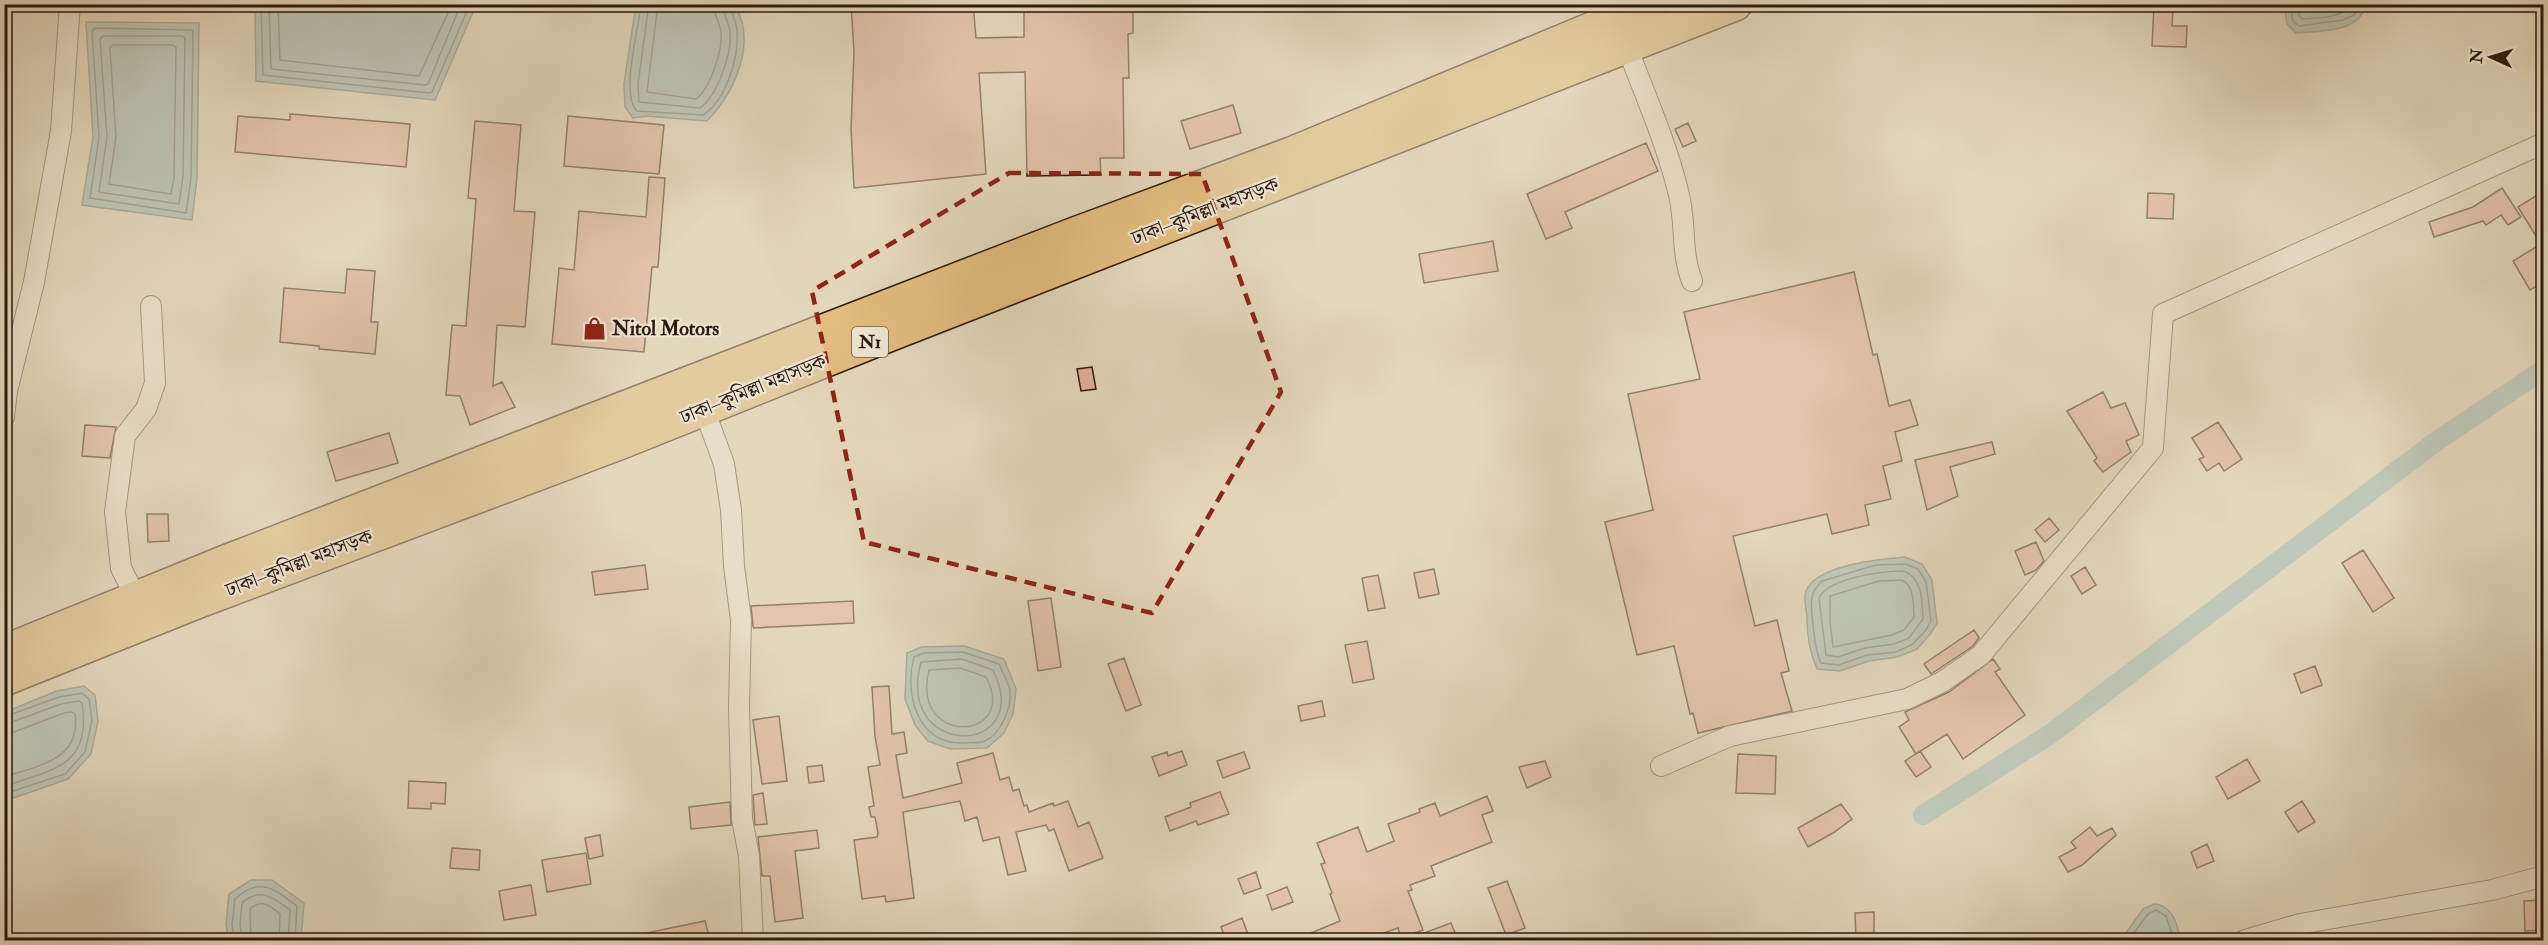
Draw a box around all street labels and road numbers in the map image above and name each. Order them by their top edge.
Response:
street label: ঢাকা–কুমিল্লা মহাসড়ক [1127,171,1283,251]
road number: N1 [852,327,888,357]
street label: ঢাকা–কুমিল্লা মহাসড়ক [675,348,831,430]
street label: ঢাকা–কুমিল্লা মহাসড়ক [221,523,377,603]

